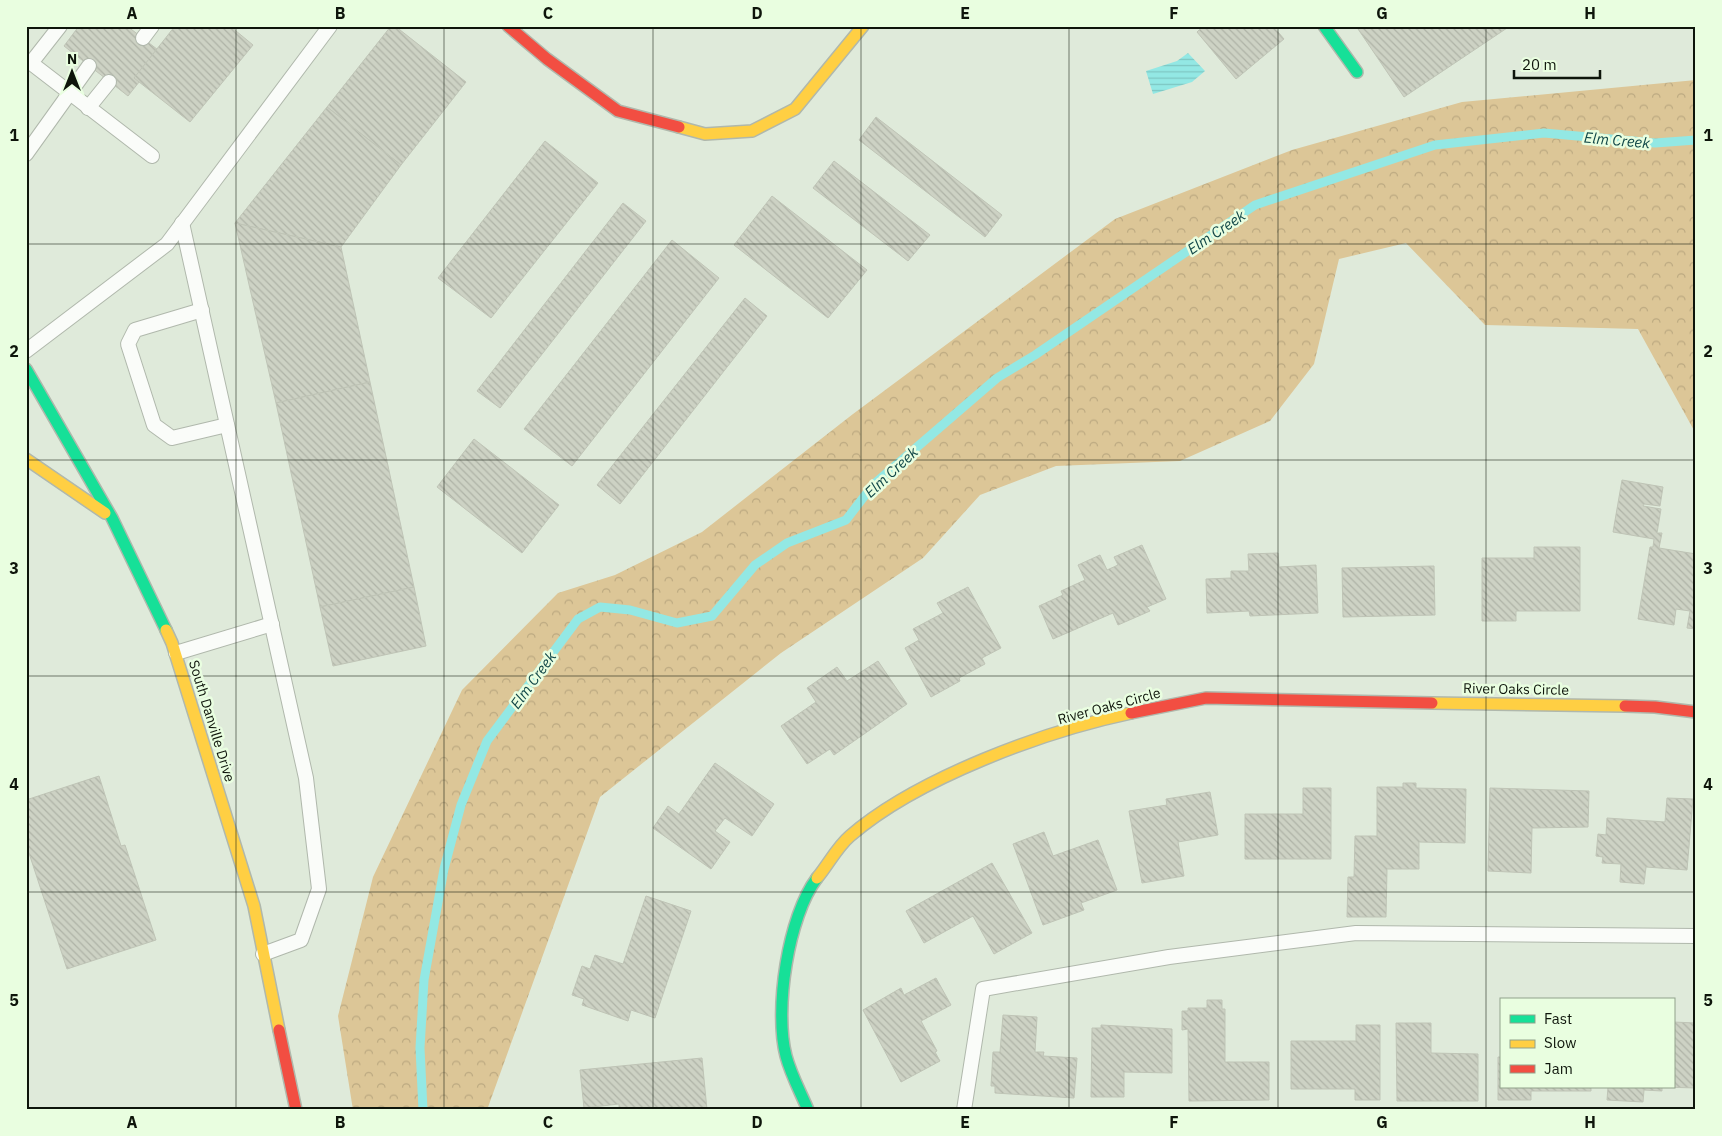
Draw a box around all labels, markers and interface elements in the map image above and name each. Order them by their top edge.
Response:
text: A [127,3,138,23]
text: B [335,3,346,23]
text: C [543,3,553,23]
text: D [751,3,763,23]
text: E [960,3,970,23]
text: F [1169,3,1179,23]
text: G [1376,3,1388,23]
text: H [1584,3,1596,23]
north arrow [48,48,98,98]
scale bar [1514,48,1601,80]
text: N [67,50,77,68]
text: 20 m [1522,55,1557,74]
text: 1 [9,125,19,145]
text: 1 [1703,125,1713,145]
water label: Elm Creek [1583,128,1651,152]
water label: Elm Creek [1183,205,1249,258]
text: 2 [9,341,19,361]
text: 2 [1703,341,1713,361]
water label: Elm Creek [860,442,922,502]
text: 3 [9,558,19,578]
text: 3 [1703,558,1713,578]
water label: Elm Creek [506,647,560,712]
street label: South Danville Drive [185,658,239,784]
street label: River Oaks Circle [1463,679,1569,699]
street label: River Oaks Circle [1056,684,1163,728]
text: 4 [9,774,19,794]
text: 4 [1703,774,1713,794]
text: 5 [9,990,19,1010]
text: 5 [1703,990,1713,1010]
legend [1500,998,1674,1088]
text: Fast [1544,1009,1572,1028]
text: Slow [1544,1033,1577,1052]
text: Jam [1544,1059,1573,1078]
text: A [127,1112,138,1132]
text: B [335,1112,346,1132]
text: C [543,1112,553,1132]
text: D [751,1112,763,1132]
text: E [960,1112,970,1132]
text: F [1169,1112,1179,1132]
text: G [1376,1112,1388,1132]
text: H [1584,1112,1596,1132]

